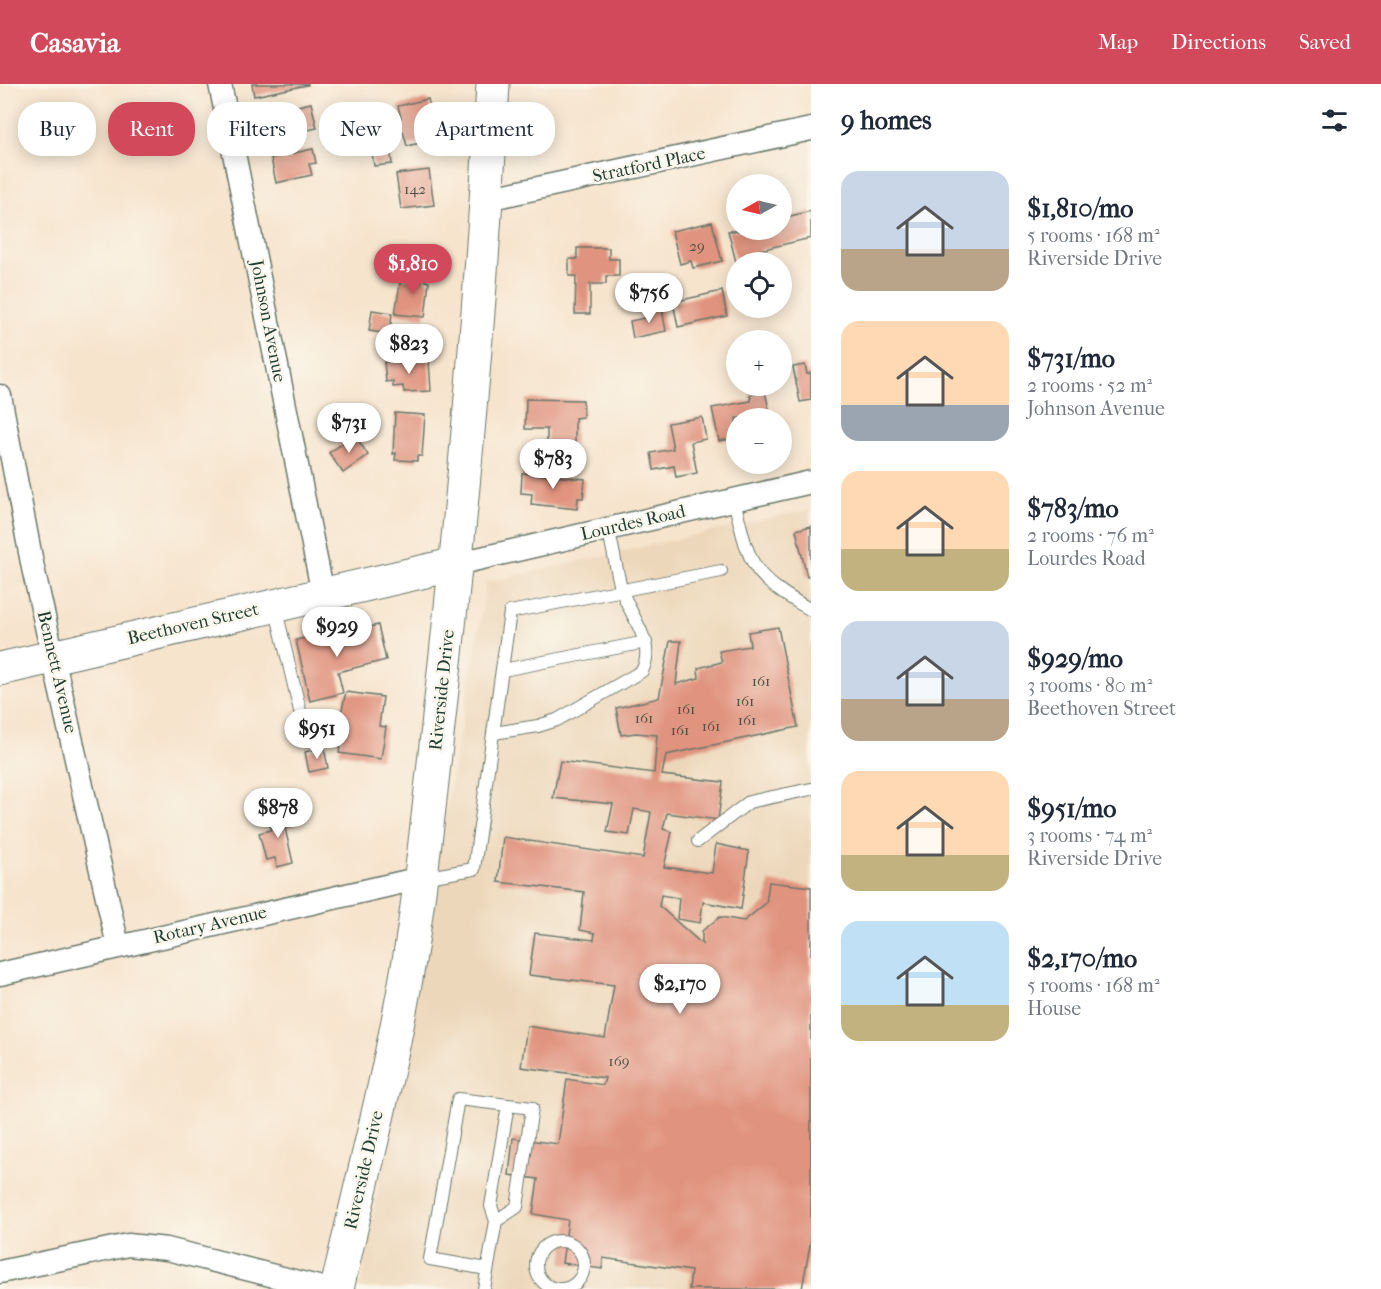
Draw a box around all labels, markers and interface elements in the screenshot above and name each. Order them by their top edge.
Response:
text: Casavia [30,26,120,59]
text: Map [1098,30,1138,54]
text: Directions [1171,30,1266,54]
text: Saved [1299,30,1351,54]
chip: Buy [18,102,96,156]
chip: Rent [108,102,195,156]
chip: Filters [207,102,307,156]
chip: New [319,102,402,156]
chip: Apartment [414,102,555,156]
icon: filters [1318,104,1351,137]
text: 9 homes [841,105,932,136]
street label: Stratford Place [591,143,707,187]
north arrow [726,174,792,240]
map controls [726,174,792,474]
house number: 142 [404,180,426,198]
text: $1,810/mo [1027,193,1134,224]
icon: home [889,195,961,267]
text: 5 rooms · 168 m² [1027,224,1160,247]
house number: 29 [689,237,705,255]
pin: $1,810 [364,244,462,295]
text: Riverside Drive [1027,247,1162,270]
text: $1,810 [388,252,438,275]
button: locate [726,252,792,318]
street label: Johnson Avenue [245,256,290,384]
pin: $756 [613,273,685,324]
text: $756 [629,281,669,304]
pin: $823 [373,324,445,375]
button: + [726,330,792,396]
text: $823 [389,332,429,355]
text: $731/mo [1027,343,1115,374]
icon: home [889,345,961,417]
text: 2 rooms · 52 m² [1027,374,1152,397]
text: Johnson Avenue [1027,397,1165,420]
pin: $731 [313,403,385,454]
button: − [726,408,792,474]
text: $731 [331,411,367,434]
pin: $783 [517,439,589,490]
text: $783 [534,447,572,470]
text: $783/mo [1027,493,1119,524]
icon: home [889,495,961,567]
street label: Lourdes Road [579,501,688,545]
text: 2 rooms · 76 m² [1027,524,1154,547]
text: Lourdes Road [1027,547,1146,570]
street label: Beethoven Street [125,599,261,649]
pin: $929 [301,607,373,658]
street label: Bennett Avenue [33,609,81,735]
text: $929 [316,615,358,638]
street label: Riverside Drive [425,628,459,752]
text: $929/mo [1027,643,1123,674]
icon: home [889,645,961,717]
house number: 161 [752,672,770,690]
text: 3 rooms · 80 m² [1027,674,1152,697]
house number: 161 [736,692,754,710]
text: Beethoven Street [1027,697,1176,720]
house number: 161 [677,700,695,718]
pin: $951 [281,709,353,760]
house number: 161 [635,709,653,727]
house number: 161 [738,711,756,729]
text: $951 [298,717,336,740]
house number: 161 [702,717,720,735]
house number: 161 [671,721,689,739]
pin: $878 [242,788,314,839]
text: $951/mo [1027,793,1117,824]
icon: home [889,795,961,867]
text: $878 [258,796,298,819]
text: 3 rooms · 74 m² [1027,824,1152,847]
text: Riverside Drive [1027,847,1162,870]
street label: Rotary Avenue [151,902,269,948]
text: $2,170/mo [1027,943,1137,974]
icon: home [889,945,961,1017]
pin: $2,170 [631,964,729,1015]
text: $2,170 [653,972,707,995]
text: 5 rooms · 168 m² [1027,974,1160,997]
text: House [1027,997,1081,1020]
house number: 169 [608,1052,630,1070]
street label: Riverside Drive [340,1108,388,1232]

